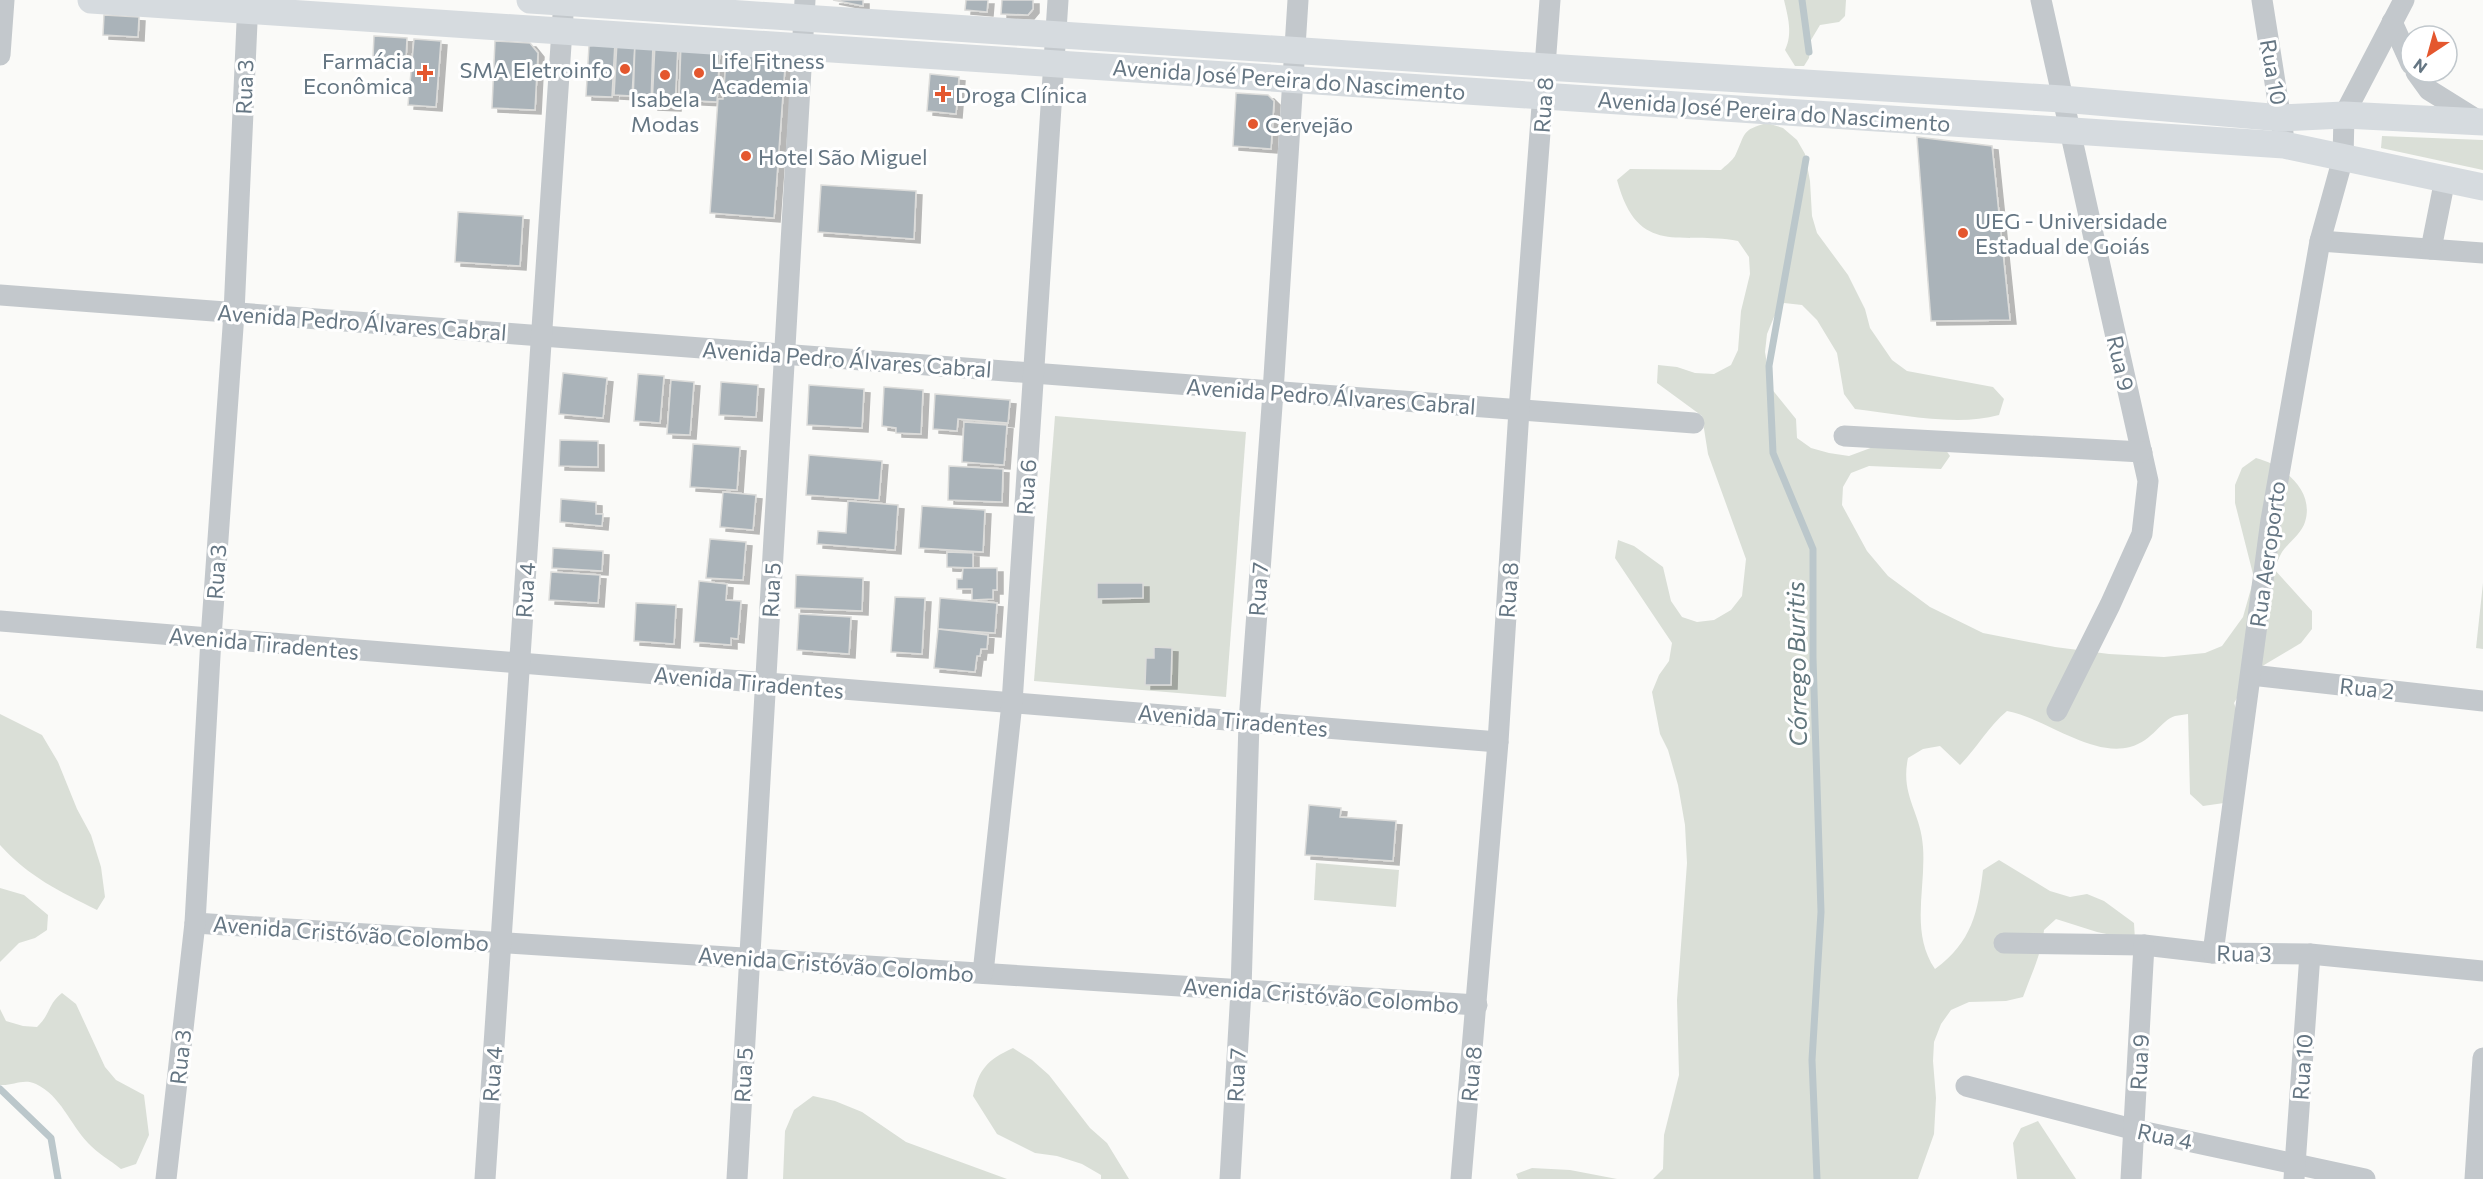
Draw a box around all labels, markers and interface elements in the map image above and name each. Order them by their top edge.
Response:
north arrow [2399,24,2459,84]
street label: Rua 10 [2255,37,2293,107]
place label: Farmácia Econômica [303,47,413,99]
place label: Life Fitness Academia [711,47,825,99]
street label: Avenida José Pereira do Nascimento [1112,53,1466,105]
text: N [2409,55,2430,78]
place label: SMA Eletroinfo [459,56,613,83]
street label: Rua 3 [230,59,258,115]
marker: SMA Eletroinfo [618,62,632,76]
marker: Farmácia Econômica [418,66,432,80]
marker: Life Fitness Academia [692,66,706,80]
marker: Isabela Modas [658,68,672,82]
street label: Rua 8 [1528,76,1558,134]
place label: Droga Clínica [955,81,1087,108]
place label: Isabela Modas [630,85,700,137]
street label: Avenida José Pereira do Nascimento [1597,85,1951,137]
marker: Droga Clínica [936,87,950,101]
place label: Cervejão [1265,111,1353,138]
marker: Cervejão [1246,117,1260,131]
place label: Hotel São Miguel [758,143,928,170]
marker: Hotel São Miguel [739,149,753,163]
place label: UEG - Universidade Estadual de Goiás [1975,207,2167,259]
marker: UEG - Universidade Estadual de Goiás [1956,226,1970,240]
street label: Avenida Pedro Álvares Cabral [216,298,508,346]
street label: Rua 9 [2102,333,2140,393]
street label: Avenida Pedro Álvares Cabral [701,335,993,383]
street label: Avenida Pedro Álvares Cabral [1185,372,1477,420]
street label: Rua 6 [1011,458,1041,516]
street label: Rua Aeroporto [2243,479,2291,629]
street label: Rua 3 [201,544,231,600]
street label: Rua 4 [510,561,540,619]
street label: Rua 7 [1243,561,1273,617]
street label: Rua 8 [1493,561,1523,619]
street label: Rua 5 [756,562,786,618]
water label: Córrego Buritis [1780,581,1812,747]
street label: Avenida Tiradentes [168,621,360,665]
street label: Avenida Tiradentes [653,660,845,704]
street label: Rua 2 [2338,672,2396,704]
street label: Avenida Tiradentes [1137,698,1329,742]
street label: Avenida Cristóvão Colombo [212,910,490,956]
street label: Rua 3 [2216,939,2272,967]
street label: Avenida Cristóvão Colombo [697,941,975,987]
street label: Avenida Cristóvão Colombo [1182,972,1460,1018]
street label: Rua 3 [164,1028,196,1086]
street label: Rua 9 [2124,1033,2154,1091]
street label: Rua 10 [2286,1033,2318,1101]
street label: Rua 4 [477,1045,507,1103]
street label: Rua 8 [1455,1045,1487,1103]
street label: Rua 5 [728,1047,758,1103]
street label: Rua 7 [1221,1047,1251,1103]
street label: Rua 4 [2135,1117,2195,1155]

